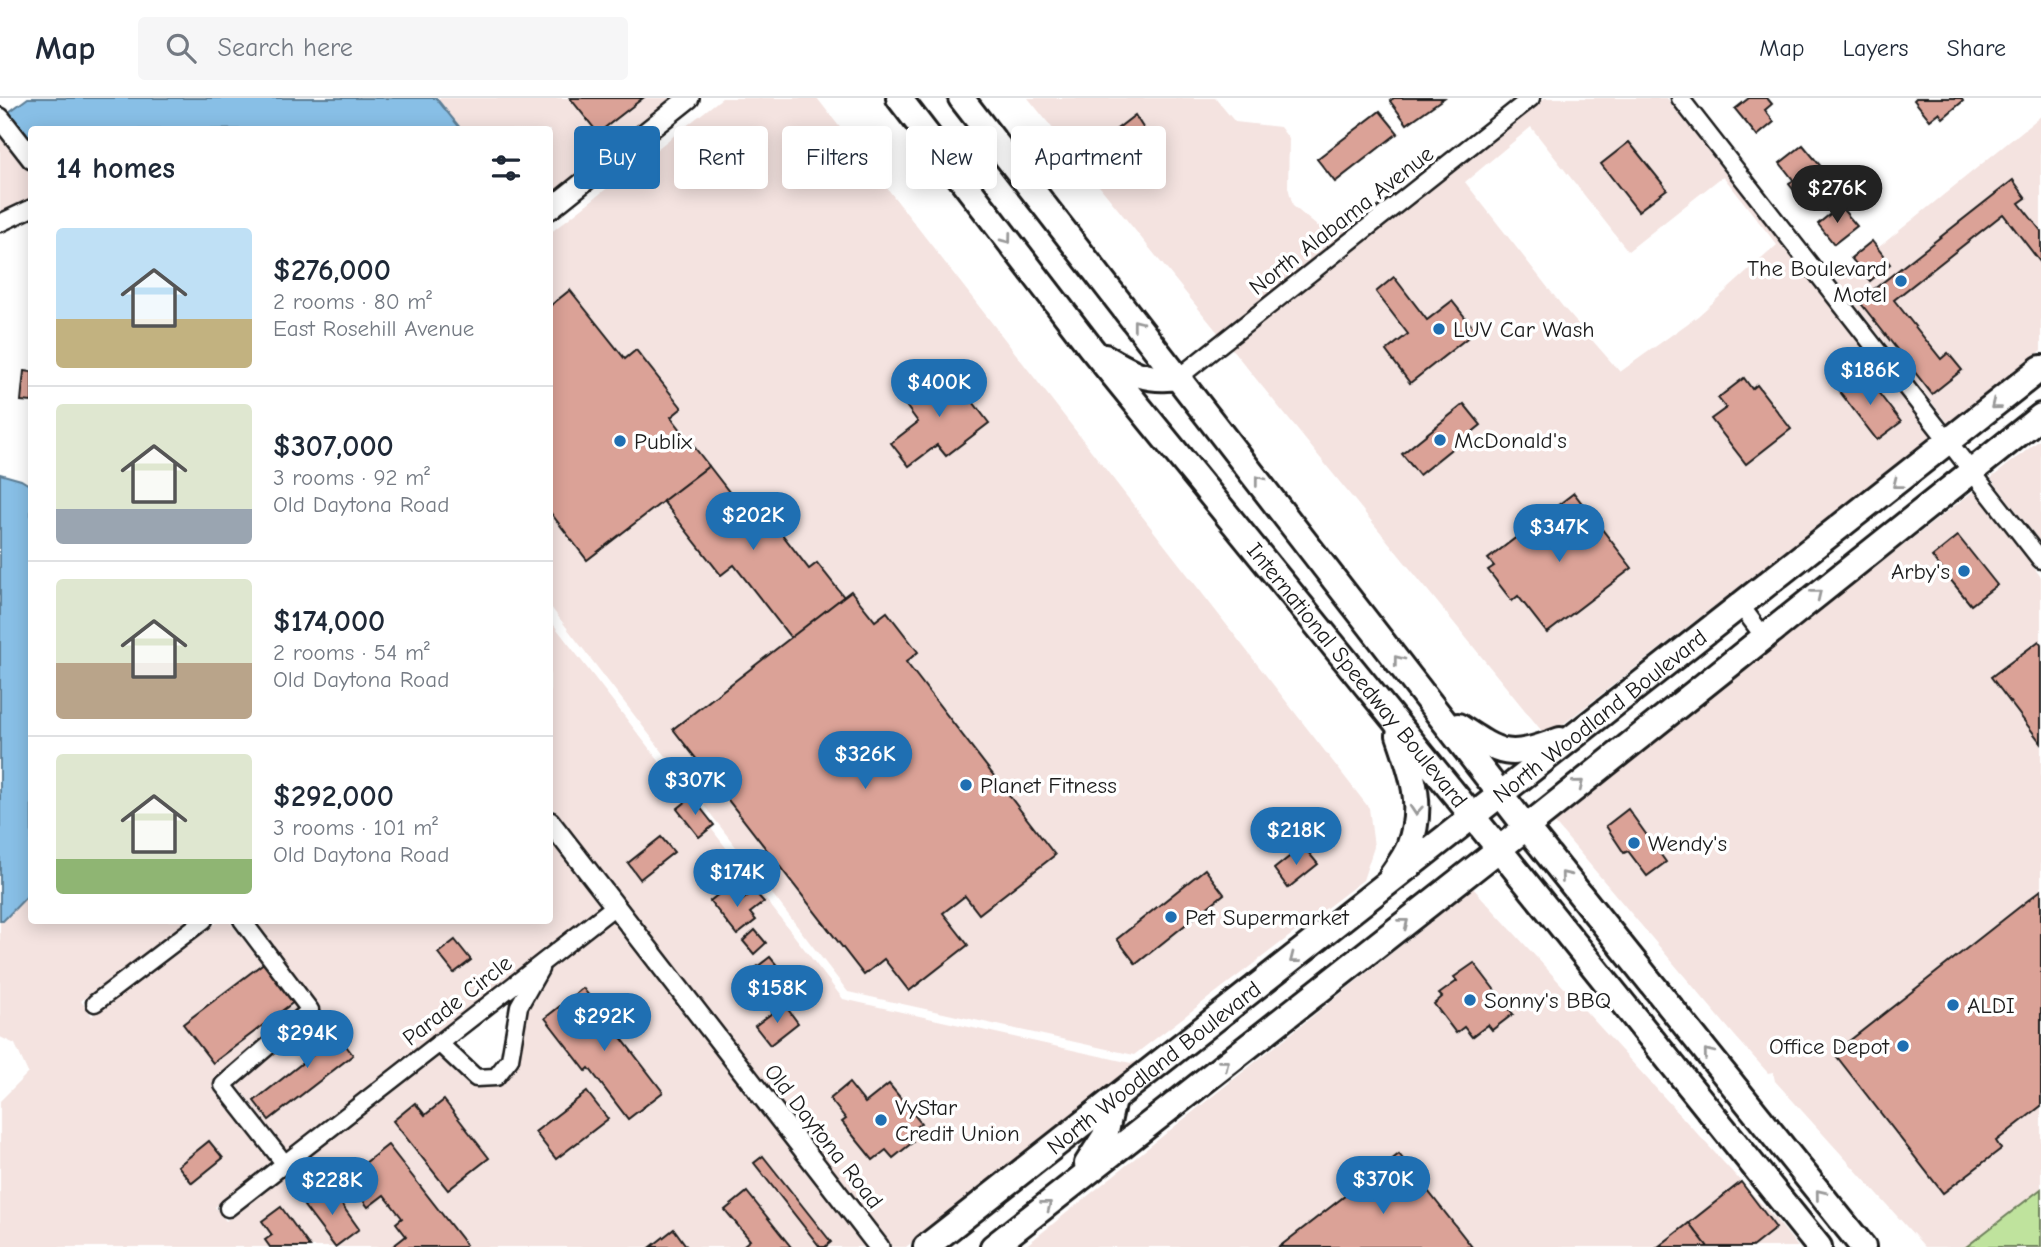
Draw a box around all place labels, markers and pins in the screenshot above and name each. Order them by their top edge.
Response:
pin: $276K [1788,166,1886,225]
place label: The Boulevard Motel [1747,255,1887,308]
marker: The Boulevard Motel [1893,273,1909,289]
place label: LUV Car Wash [1453,316,1595,343]
marker: LUV Car Wash [1431,321,1447,337]
pin: $186K [1821,348,1919,407]
pin: $400K [890,360,988,419]
place label: McDonald's [1454,427,1567,454]
place label: Publix [634,428,692,455]
marker: McDonald's [1432,432,1448,448]
marker: Publix [612,433,628,449]
pin: $202K [704,492,802,552]
pin: $347K [1510,504,1608,564]
place label: Arby's [1891,558,1950,585]
marker: Arby's [1956,563,1972,579]
pin: $326K [816,732,914,791]
pin: $307K [646,758,744,817]
place label: Planet Fitness [980,772,1117,799]
marker: Planet Fitness [958,777,974,793]
pin: $218K [1247,808,1345,867]
place label: Wendy's [1648,830,1727,857]
marker: Wendy's [1626,835,1642,851]
pin: $174K [688,850,786,909]
place label: Pet Supermarket [1185,904,1350,931]
marker: Pet Supermarket [1163,909,1179,925]
pin: $158K [728,965,826,1025]
place label: Sonny's BBQ [1484,987,1611,1014]
marker: Sonny's BBQ [1462,992,1478,1008]
place label: ALDI [1967,992,2015,1019]
pin: $292K [555,993,653,1053]
marker: ALDI [1945,997,1961,1013]
pin: $294K [258,1010,356,1070]
place label: Office Depot [1769,1033,1890,1060]
marker: Office Depot [1895,1038,1911,1054]
place label: VyStar Credit Union [895,1094,1020,1147]
marker: VyStar Credit Union [873,1112,889,1128]
pin: $370K [1334,1156,1432,1216]
pin: $228K [283,1158,381,1217]

